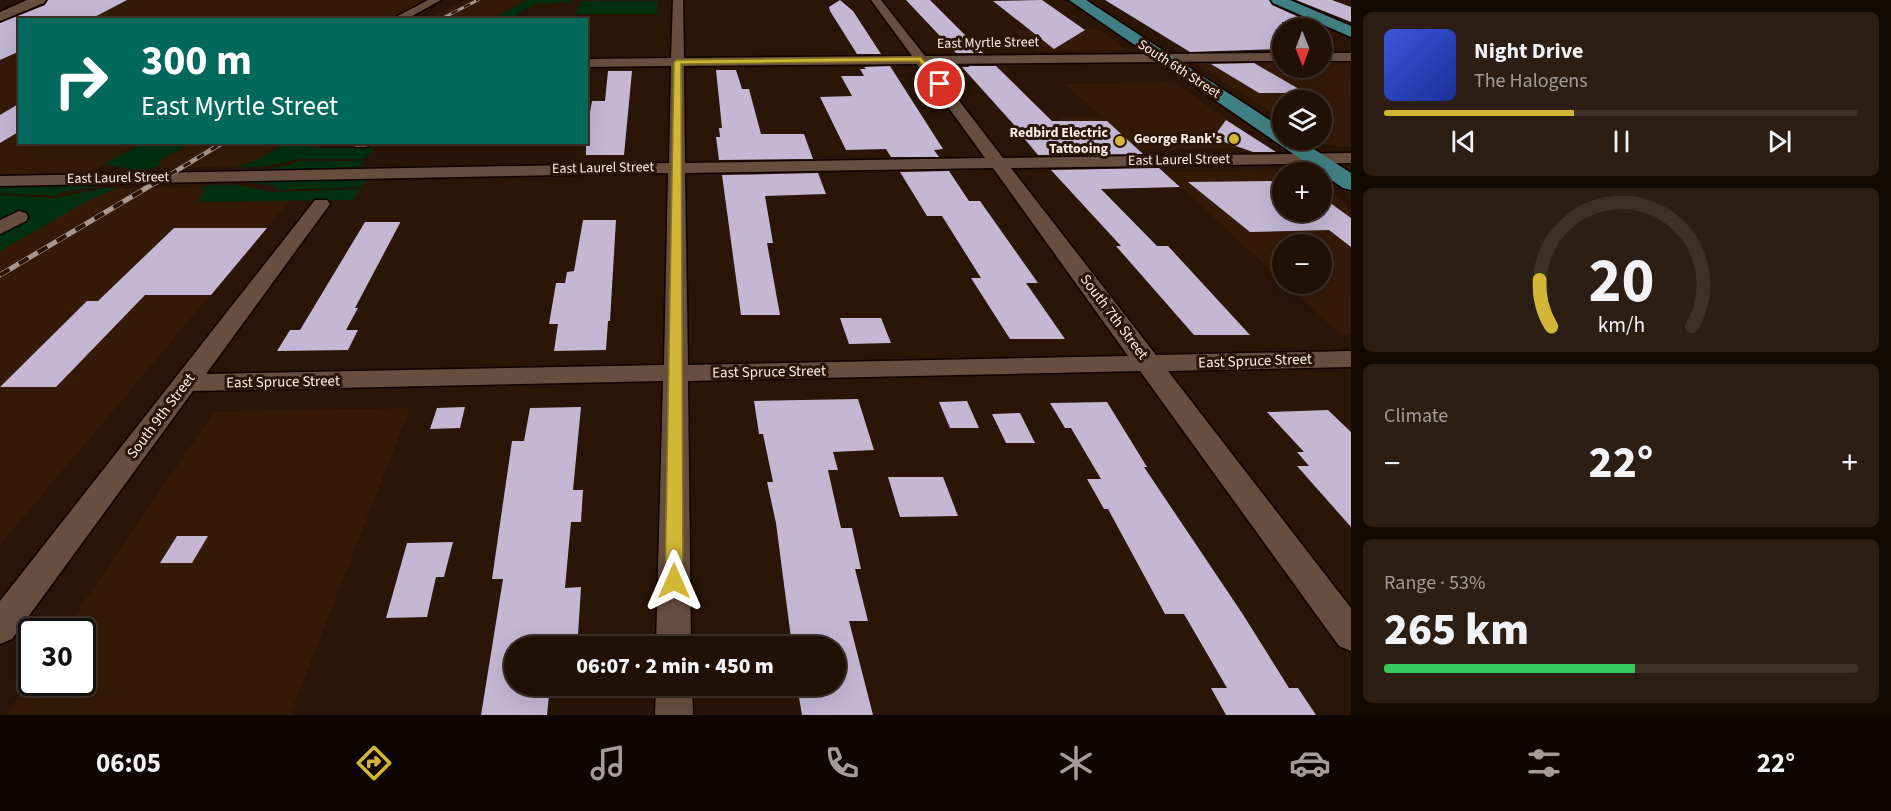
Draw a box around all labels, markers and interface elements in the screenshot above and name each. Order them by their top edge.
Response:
north arrow [1272,18,1332,78]
map controls [1272,18,1332,294]
text: 300 m [141,31,252,91]
street label: East Myrtle Street [937,32,1040,54]
street label: South 6th Street [1134,35,1225,103]
text: Night Drive [1474,35,1583,67]
icon: right [42,42,120,120]
pin [914,58,965,109]
icon: arrive [923,67,956,100]
text: The Halogens [1474,67,1588,95]
text: East Myrtle Street [141,87,338,126]
button: layers [1272,90,1332,150]
place label: Redbird Electric Tattooing [1009,123,1109,159]
icon: previous [1447,125,1480,158]
icon: pause [1605,125,1638,158]
icon: next [1763,125,1796,158]
place label: George Rank's [1134,129,1222,149]
marker: George Rank's [1227,132,1241,146]
marker: Redbird Electric Tattooing [1113,134,1127,148]
street label: East Laurel Street [1128,149,1230,171]
street label: East Laurel Street [552,157,654,179]
button: + [1272,162,1332,222]
street label: East Laurel Street [67,167,169,189]
button: − [1272,234,1332,294]
text: 20 [1588,237,1654,326]
street label: South 7th Street [1075,270,1153,364]
text: km/h [1597,310,1645,341]
street label: East Spruce Street [1198,349,1312,373]
street label: East Spruce Street [712,361,826,383]
street label: South 9th Street [122,369,200,463]
street label: East Spruce Street [226,371,340,393]
text: Climate [1384,402,1448,430]
text: 22° [1589,431,1653,495]
text: − [1384,440,1400,487]
text: + [1842,440,1858,487]
position arrow [642,549,706,613]
text: Range · 53% [1384,569,1485,597]
text: 265 km [1384,598,1529,662]
speed limit sign: 30 [18,618,96,696]
text: 06:07 · 2 min · 450 m [576,650,774,682]
icon: directions [353,742,395,784]
icon: music [587,742,629,784]
icon: phone [821,742,863,784]
icon: climate [1055,742,1097,784]
icon: car [1289,742,1331,784]
icon: filters [1523,742,1565,784]
text: 06:05 [96,744,161,783]
text: 22° [1757,744,1795,783]

